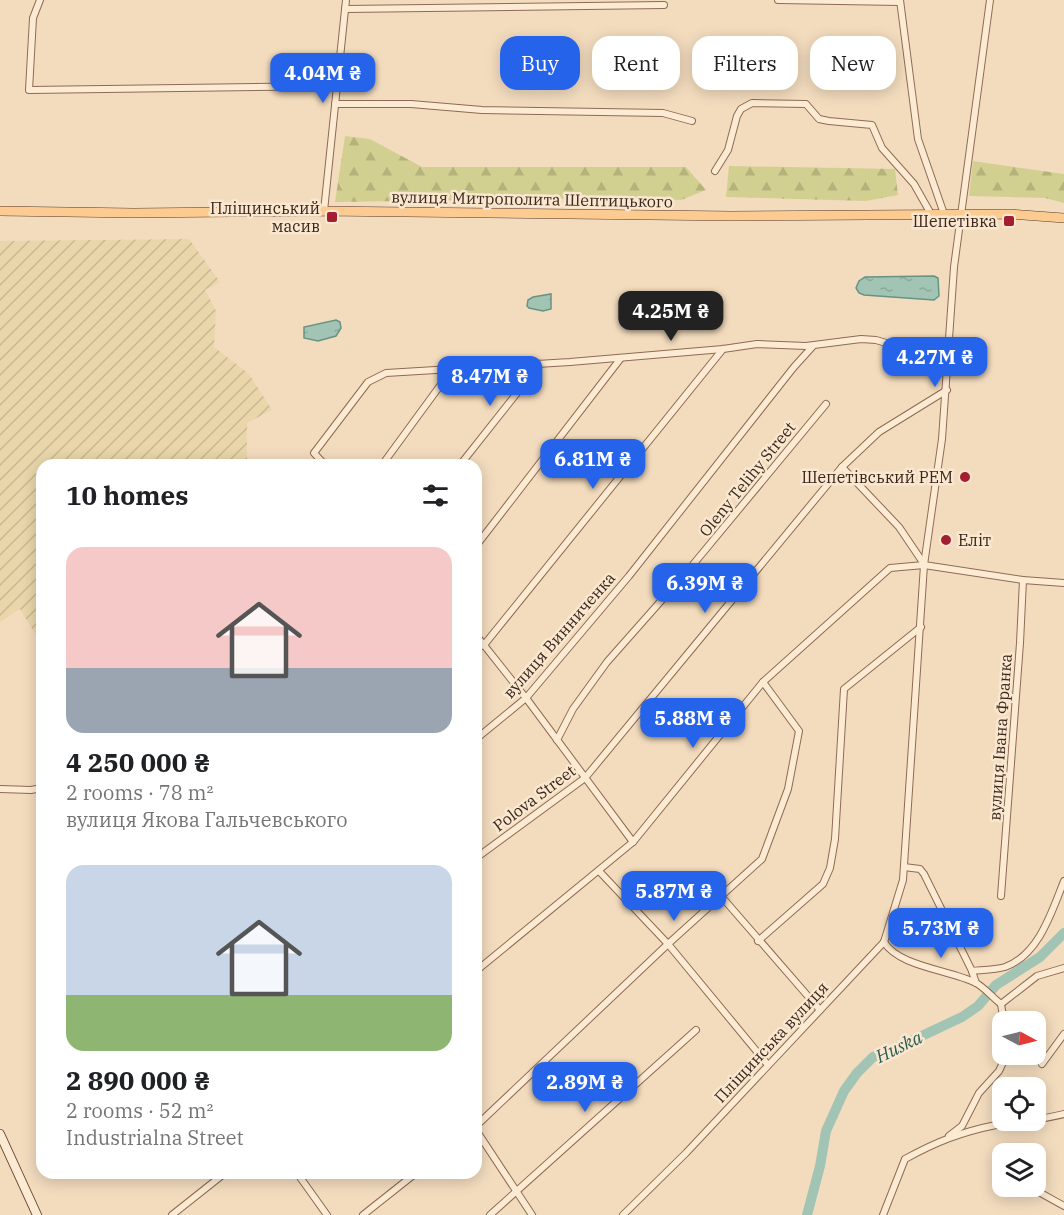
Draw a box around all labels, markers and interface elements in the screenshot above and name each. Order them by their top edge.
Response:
chip: Buy [500,36,580,90]
chip: Rent [592,36,680,90]
chip: Filters [692,36,798,90]
chip: New [810,36,896,90]
pin: 4.04M ₴ [268,53,378,104]
text: 4.04M ₴ [284,59,362,86]
street label: вулиця Митрополита Шептицького [391,187,673,211]
place label: Пліщинський масив [210,198,320,236]
marker: Пліщинський масив [325,210,339,224]
place label: Шепетівка [913,211,997,231]
marker: Шепетівка [1002,214,1016,228]
pin: 4.25M ₴ [616,291,726,342]
text: 4.25M ₴ [632,297,710,324]
pin: 4.27M ₴ [880,337,990,388]
text: 4.27M ₴ [896,343,974,370]
pin: 8.47M ₴ [435,356,545,407]
text: 8.47M ₴ [451,362,529,389]
street label: Oleny Telihy Street [694,417,800,541]
pin: 6.81M ₴ [538,439,648,490]
text: 6.81M ₴ [554,445,632,472]
place label: Шепетівський РЕМ [801,467,953,487]
marker: Шепетівський РЕМ [958,470,972,484]
text: 10 homes [66,478,188,512]
icon: filters [419,479,452,512]
place label: Еліт [958,530,991,550]
marker: Еліт [939,533,953,547]
pin: 6.39M ₴ [650,563,760,614]
street label: вулиця Винниченка [499,568,619,702]
text: 6.39M ₴ [666,569,744,596]
icon: home [205,586,313,694]
street label: вулиця Івана Франка [984,653,1016,821]
pin: 5.88M ₴ [638,698,748,749]
text: 5.88M ₴ [654,704,732,731]
text: 4 250 000 ₴ [66,745,210,779]
street label: Polova Street [489,760,579,836]
text: 2 rooms · 78 m² [66,779,213,806]
text: вулиця Якова Гальчевського [66,806,348,833]
pin: 5.87M ₴ [619,871,729,922]
text: 5.87M ₴ [635,877,713,904]
icon: home [205,904,313,1012]
pin: 5.73M ₴ [886,908,996,959]
text: 5.73M ₴ [902,914,980,941]
street label: Пліщинська вулиця [710,977,832,1107]
north arrow [992,1011,1046,1065]
map controls [992,1011,1046,1197]
water label: Huska [871,1025,926,1068]
pin: 2.89M ₴ [530,1062,640,1113]
text: 2 890 000 ₴ [66,1063,210,1097]
text: 2.89M ₴ [546,1068,624,1095]
button: locate [992,1077,1046,1131]
text: 2 rooms · 52 m² [66,1097,213,1124]
text: Industrialna Street [66,1124,244,1151]
button: layers [992,1143,1046,1197]

